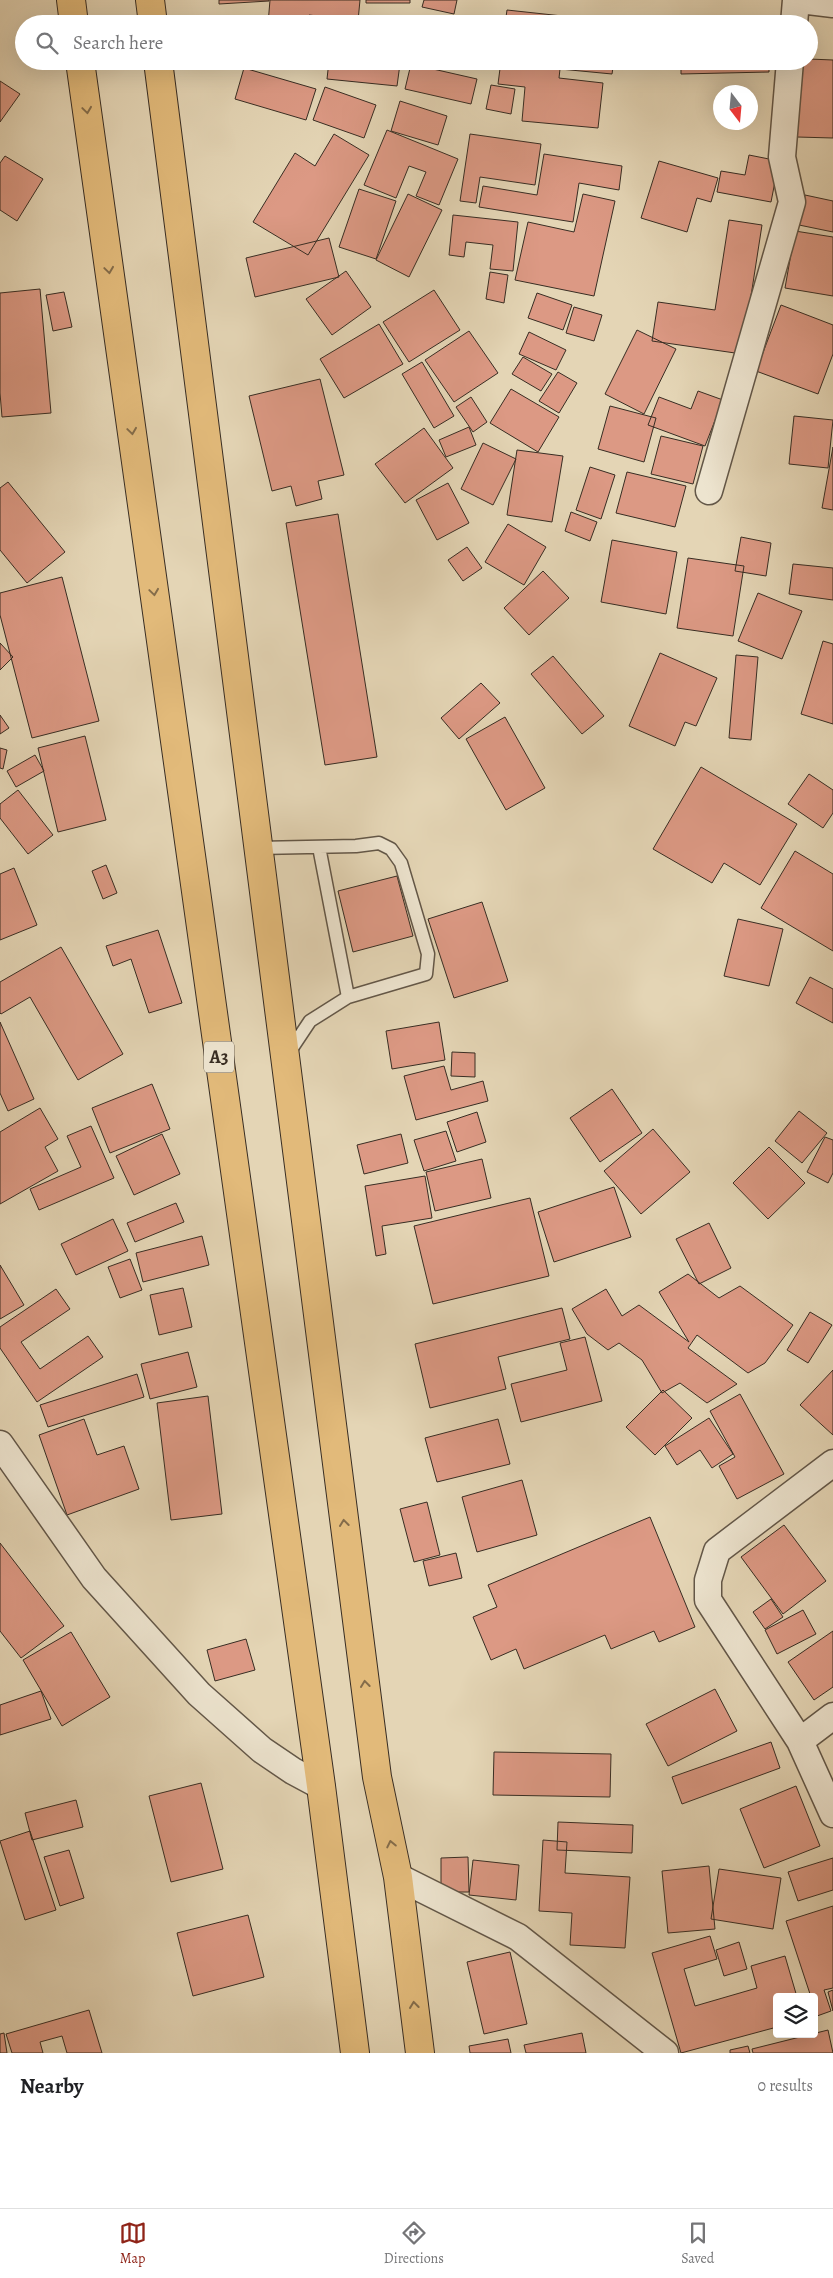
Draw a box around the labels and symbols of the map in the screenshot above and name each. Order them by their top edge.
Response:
north arrow [713,85,758,130]
one-way arrow [81,105,91,114]
one-way arrow [103,267,114,275]
one-way arrow [126,427,136,436]
one-way arrow [148,589,159,597]
road number: A3 [204,1042,234,1072]
one-way arrow [339,1518,350,1526]
one-way arrow [360,1679,371,1687]
one-way arrow [386,1839,397,1848]
one-way arrow [409,2000,420,2008]

